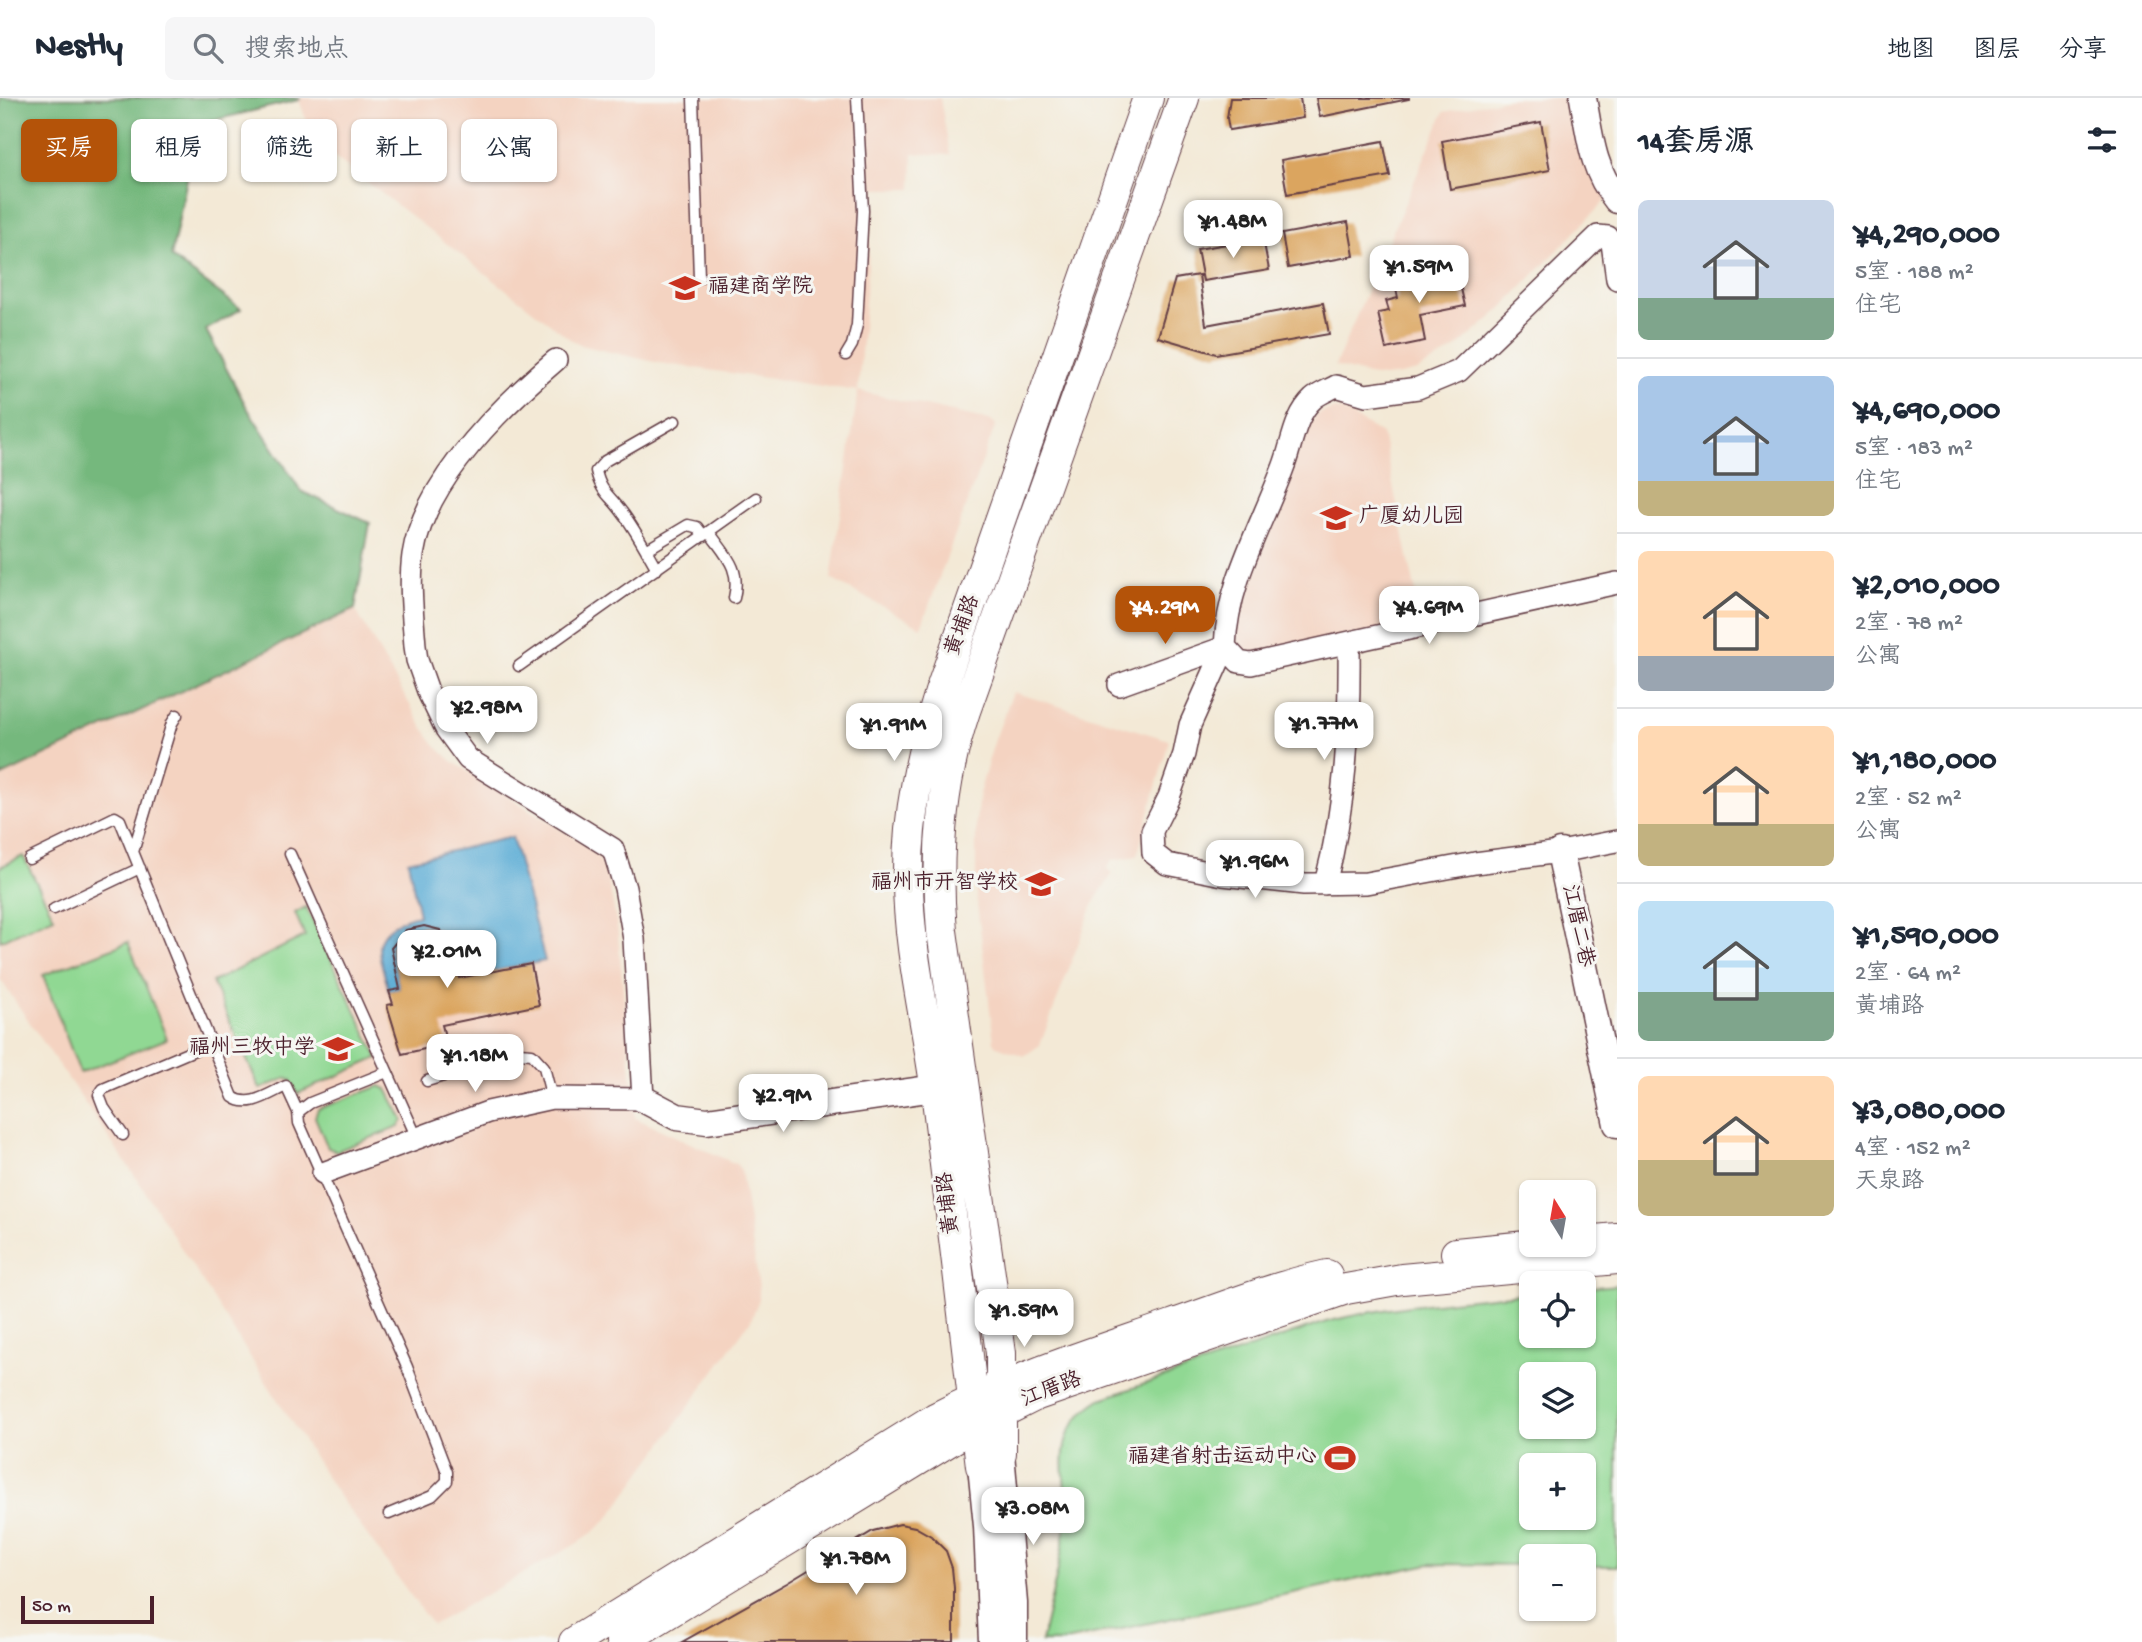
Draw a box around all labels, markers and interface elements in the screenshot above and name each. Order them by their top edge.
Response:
search box [165,17,655,80]
text: Nestly [35,29,123,67]
icon: search [189,29,227,67]
text: 搜索地点 [245,36,349,67]
text: 地图 [1887,37,1935,66]
text: 图层 [1973,37,2021,66]
text: 分享 [2059,37,2107,66]
chip: 买房 [21,119,117,182]
chip: 租房 [131,119,227,182]
chip: 筛选 [241,119,337,182]
chip: 新上 [351,119,447,182]
chip: 公寓 [461,119,557,182]
icon: filters [2083,121,2121,159]
text: 14套房源 [1638,127,1754,162]
pin: ¥1.48M [1176,200,1290,260]
text: ¥1.48M [1200,209,1266,236]
text: ¥4,290,000 [1855,219,2000,254]
icon: home [1694,228,1778,312]
pin: ¥1.59M [1362,246,1476,305]
text: ¥1.59M [1386,254,1452,281]
text: 5室 · 188 m² [1855,260,1974,287]
school or university icon: 福建商学院 [668,271,702,305]
place label: 福建商学院 [708,275,813,301]
text: 住宅 [1855,293,1901,320]
text: ¥4,690,000 [1855,395,2000,430]
icon: home [1694,404,1778,488]
text: 5室 · 183 m² [1855,436,1973,463]
text: 住宅 [1855,469,1901,496]
school or university icon: 广厦幼儿园 [1319,501,1353,535]
place label: 广厦幼儿园 [1359,504,1464,531]
text: ¥2,010,000 [1855,570,2000,605]
icon: home [1694,579,1778,663]
pin: ¥4.29M [1108,587,1222,646]
pin: ¥4.69M [1372,587,1486,646]
street label: 黄埔路 [940,591,987,660]
text: ¥4.29M [1131,595,1199,622]
text: ¥4.69M [1395,595,1463,622]
text: 2室 · 78 m² [1855,611,1963,638]
text: 公寓 [1855,644,1901,671]
pin: ¥2.98M [430,686,544,746]
text: ¥2.98M [452,695,522,722]
pin: ¥1.77M [1267,702,1381,762]
pin: ¥1.91M [837,704,951,763]
text: ¥1.77M [1290,711,1358,738]
text: ¥1.91M [862,712,926,739]
text: ¥1,180,000 [1855,745,1997,780]
icon: home [1694,754,1778,838]
text: 2室 · 52 m² [1855,786,1962,813]
text: 公寓 [1855,819,1901,846]
pin: ¥1.96M [1198,840,1312,900]
text: ¥1.96M [1222,849,1288,876]
school or university icon: 福州市开智学校 [1024,867,1058,901]
place label: 福州市开智学校 [871,870,1018,897]
street label: 江厝二巷 [1555,882,1599,970]
text: ¥1,590,000 [1855,920,1999,955]
icon: home [1694,929,1778,1013]
pin: ¥2.01M [390,930,504,990]
text: ¥2.01M [413,939,481,966]
text: 2室 · 64 m² [1855,961,1961,988]
text: 黄埔路 [1855,994,1924,1021]
school or university icon: 福州三牧中学 [321,1032,355,1066]
pin: ¥1.18M [418,1034,532,1094]
place label: 福州三牧中学 [189,1035,315,1062]
text: ¥1.18M [442,1043,508,1070]
pin: ¥2.9M [734,1074,832,1134]
text: ¥2.9M [755,1083,811,1110]
text: ¥3,080,000 [1855,1095,2005,1130]
icon: home [1694,1104,1778,1188]
text: 4室 · 152 m² [1855,1136,1971,1163]
text: 天泉路 [1855,1169,1924,1196]
street label: 黄埔路 [932,1170,966,1236]
north arrow [1519,1180,1596,1256]
map controls [1519,1180,1596,1621]
button: locate [1519,1271,1596,1348]
pin: ¥1.59M [967,1290,1081,1349]
text: ¥1.59M [991,1298,1057,1325]
button: layers [1519,1362,1596,1439]
street label: 江厝路 [1017,1366,1086,1414]
sports icon: 福建省射击运动中心 [1323,1441,1357,1475]
place label: 福建省射击运动中心 [1128,1444,1317,1471]
button: + [1519,1453,1596,1530]
pin: ¥3.08M [976,1488,1090,1547]
text: ¥3.08M [997,1496,1069,1523]
pin: ¥1.78M [799,1538,913,1597]
button: − [1519,1544,1596,1621]
text: ¥1.78M [822,1546,890,1573]
scale bar [21,1593,154,1625]
text: 50 m [32,1596,71,1619]

